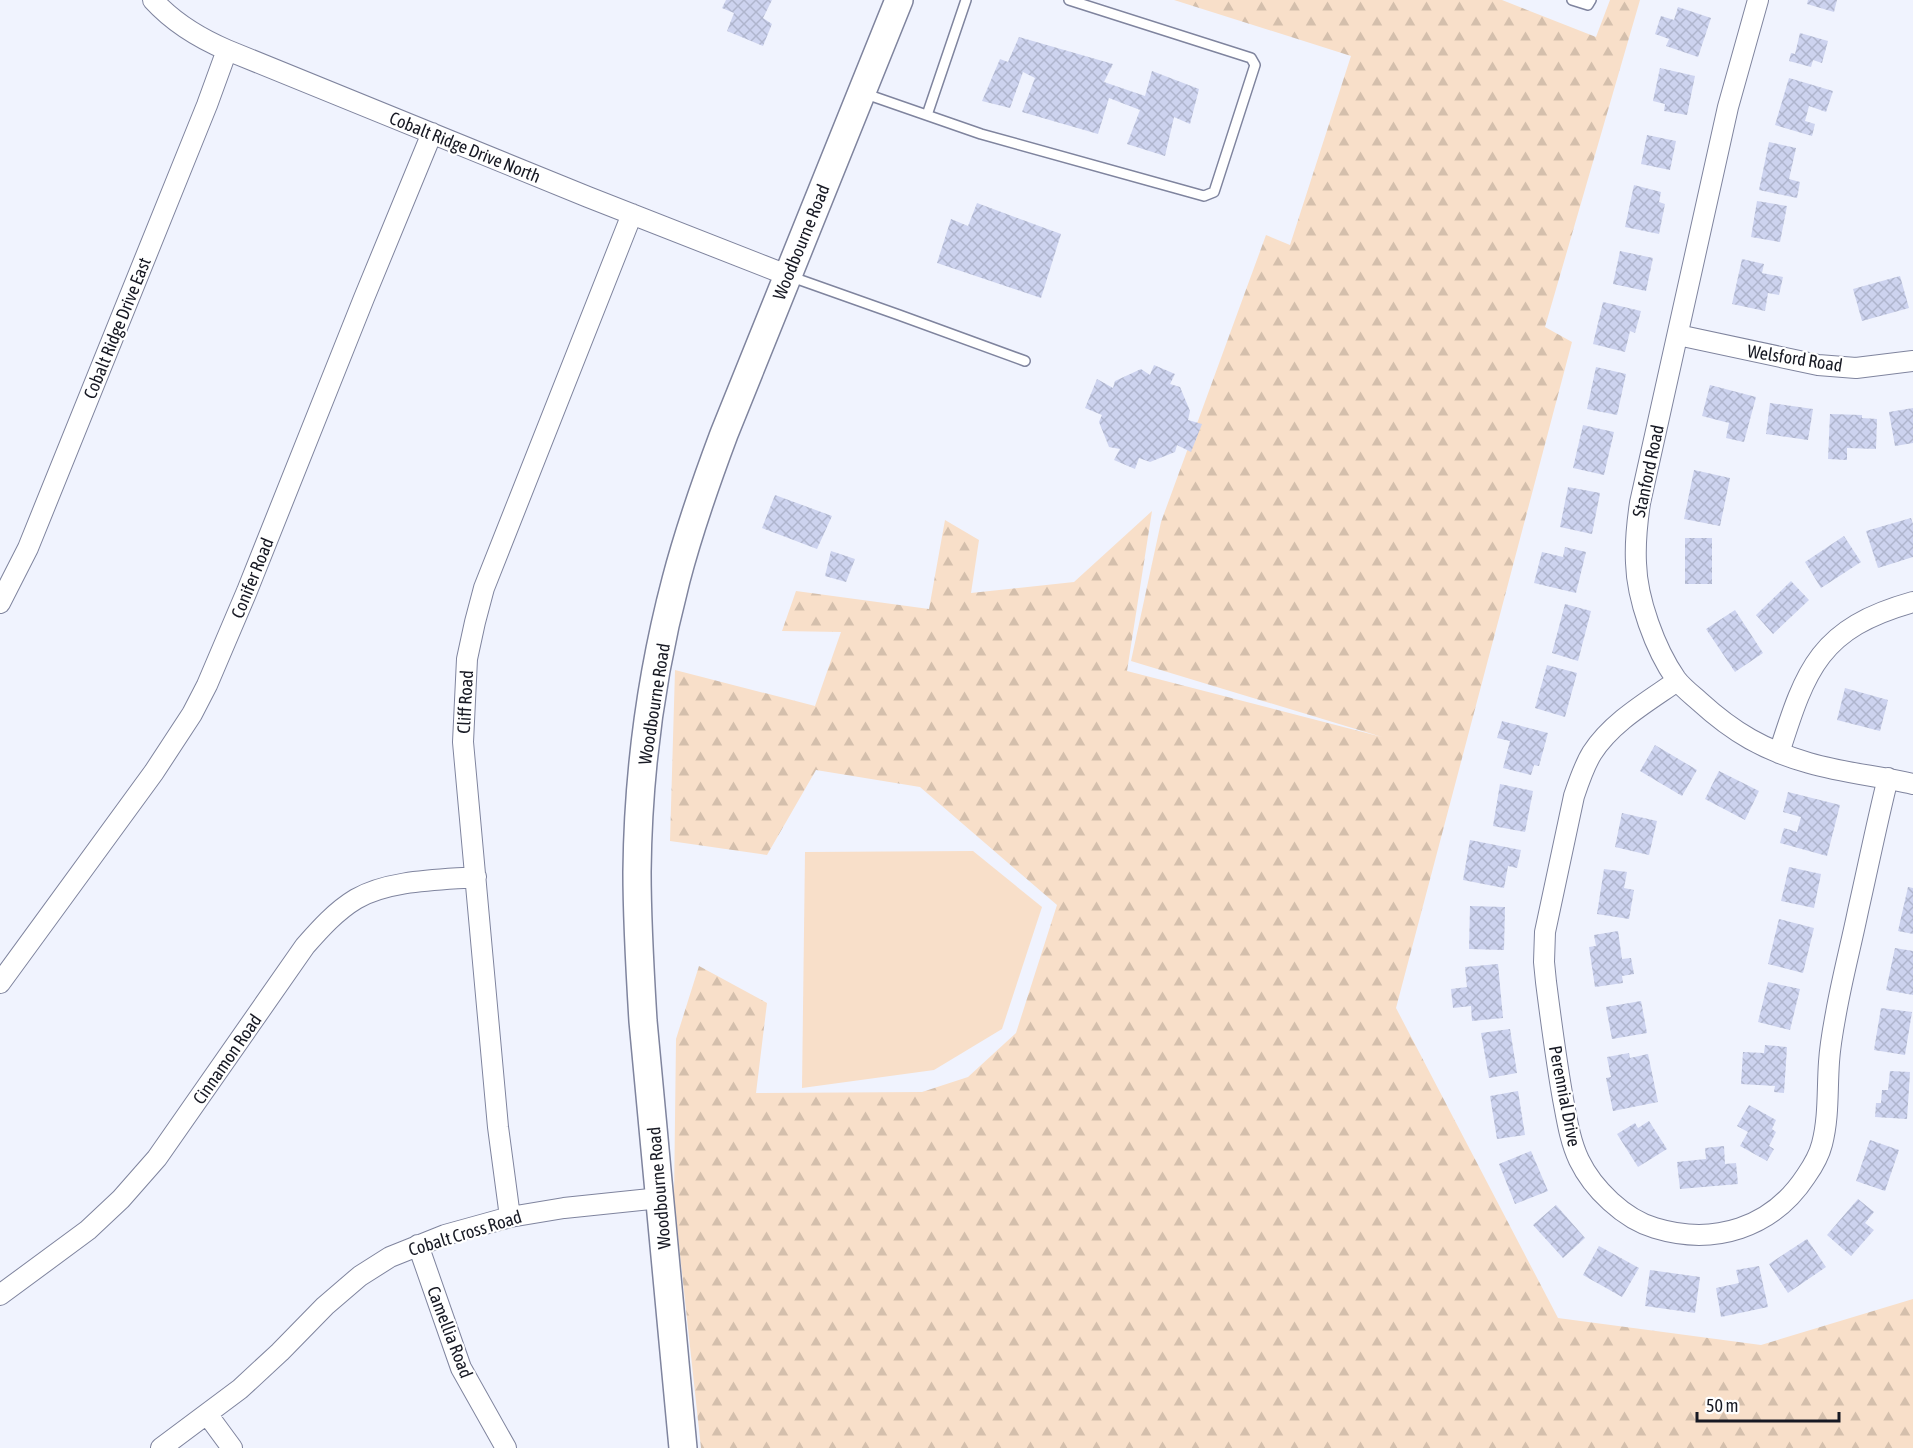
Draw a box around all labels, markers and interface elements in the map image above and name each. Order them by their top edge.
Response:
street label: Cobalt Ridge Drive North [386,107,544,187]
street label: Woodbourne Road [768,181,834,303]
street label: Cobalt Ridge Drive East [79,254,155,402]
street label: Welsford Road [1746,340,1844,376]
street label: Stanford Road [1628,423,1668,519]
street label: Conifer Road [226,535,278,621]
street label: Woodbourne Road [634,642,674,766]
street label: Cliff Road [453,670,477,734]
street label: Cinnamon Road [188,1010,266,1108]
street label: Perennial Drive [1545,1044,1585,1148]
street label: Woodbourne Road [643,1126,675,1250]
street label: Cobalt Cross Road [406,1206,524,1260]
street label: Camellia Road [423,1283,477,1381]
scale bar [1697,1385,1840,1423]
text: 50 m [1706,1395,1738,1416]

